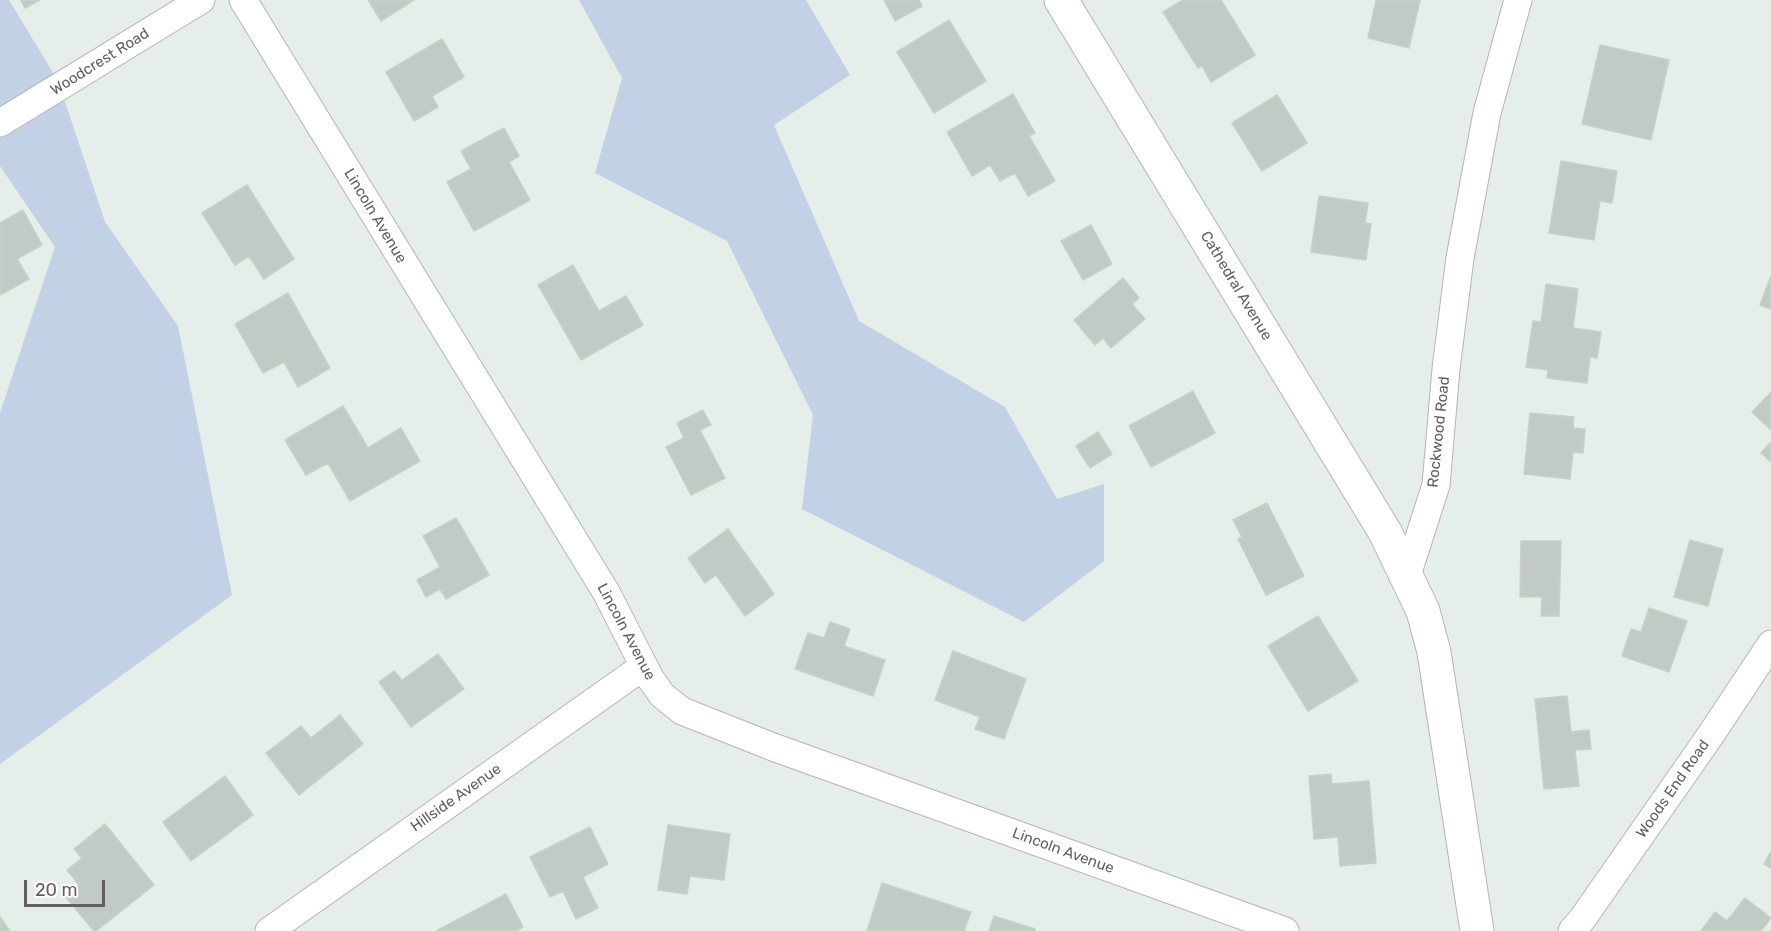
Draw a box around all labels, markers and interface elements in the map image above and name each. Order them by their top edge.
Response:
street label: Woodcrest Road [47,24,153,100]
street label: Lincoln Avenue [340,166,410,266]
street label: Cathedral Avenue [1196,228,1276,344]
street label: Rockwood Road [1424,376,1454,488]
street label: Lincoln Avenue [593,581,659,683]
street label: Woods End Road [1633,737,1713,841]
street label: Hillside Avenue [407,760,505,836]
street label: Lincoln Avenue [1010,824,1116,878]
scale bar [27,868,108,906]
text: 20 m [35,879,77,901]

